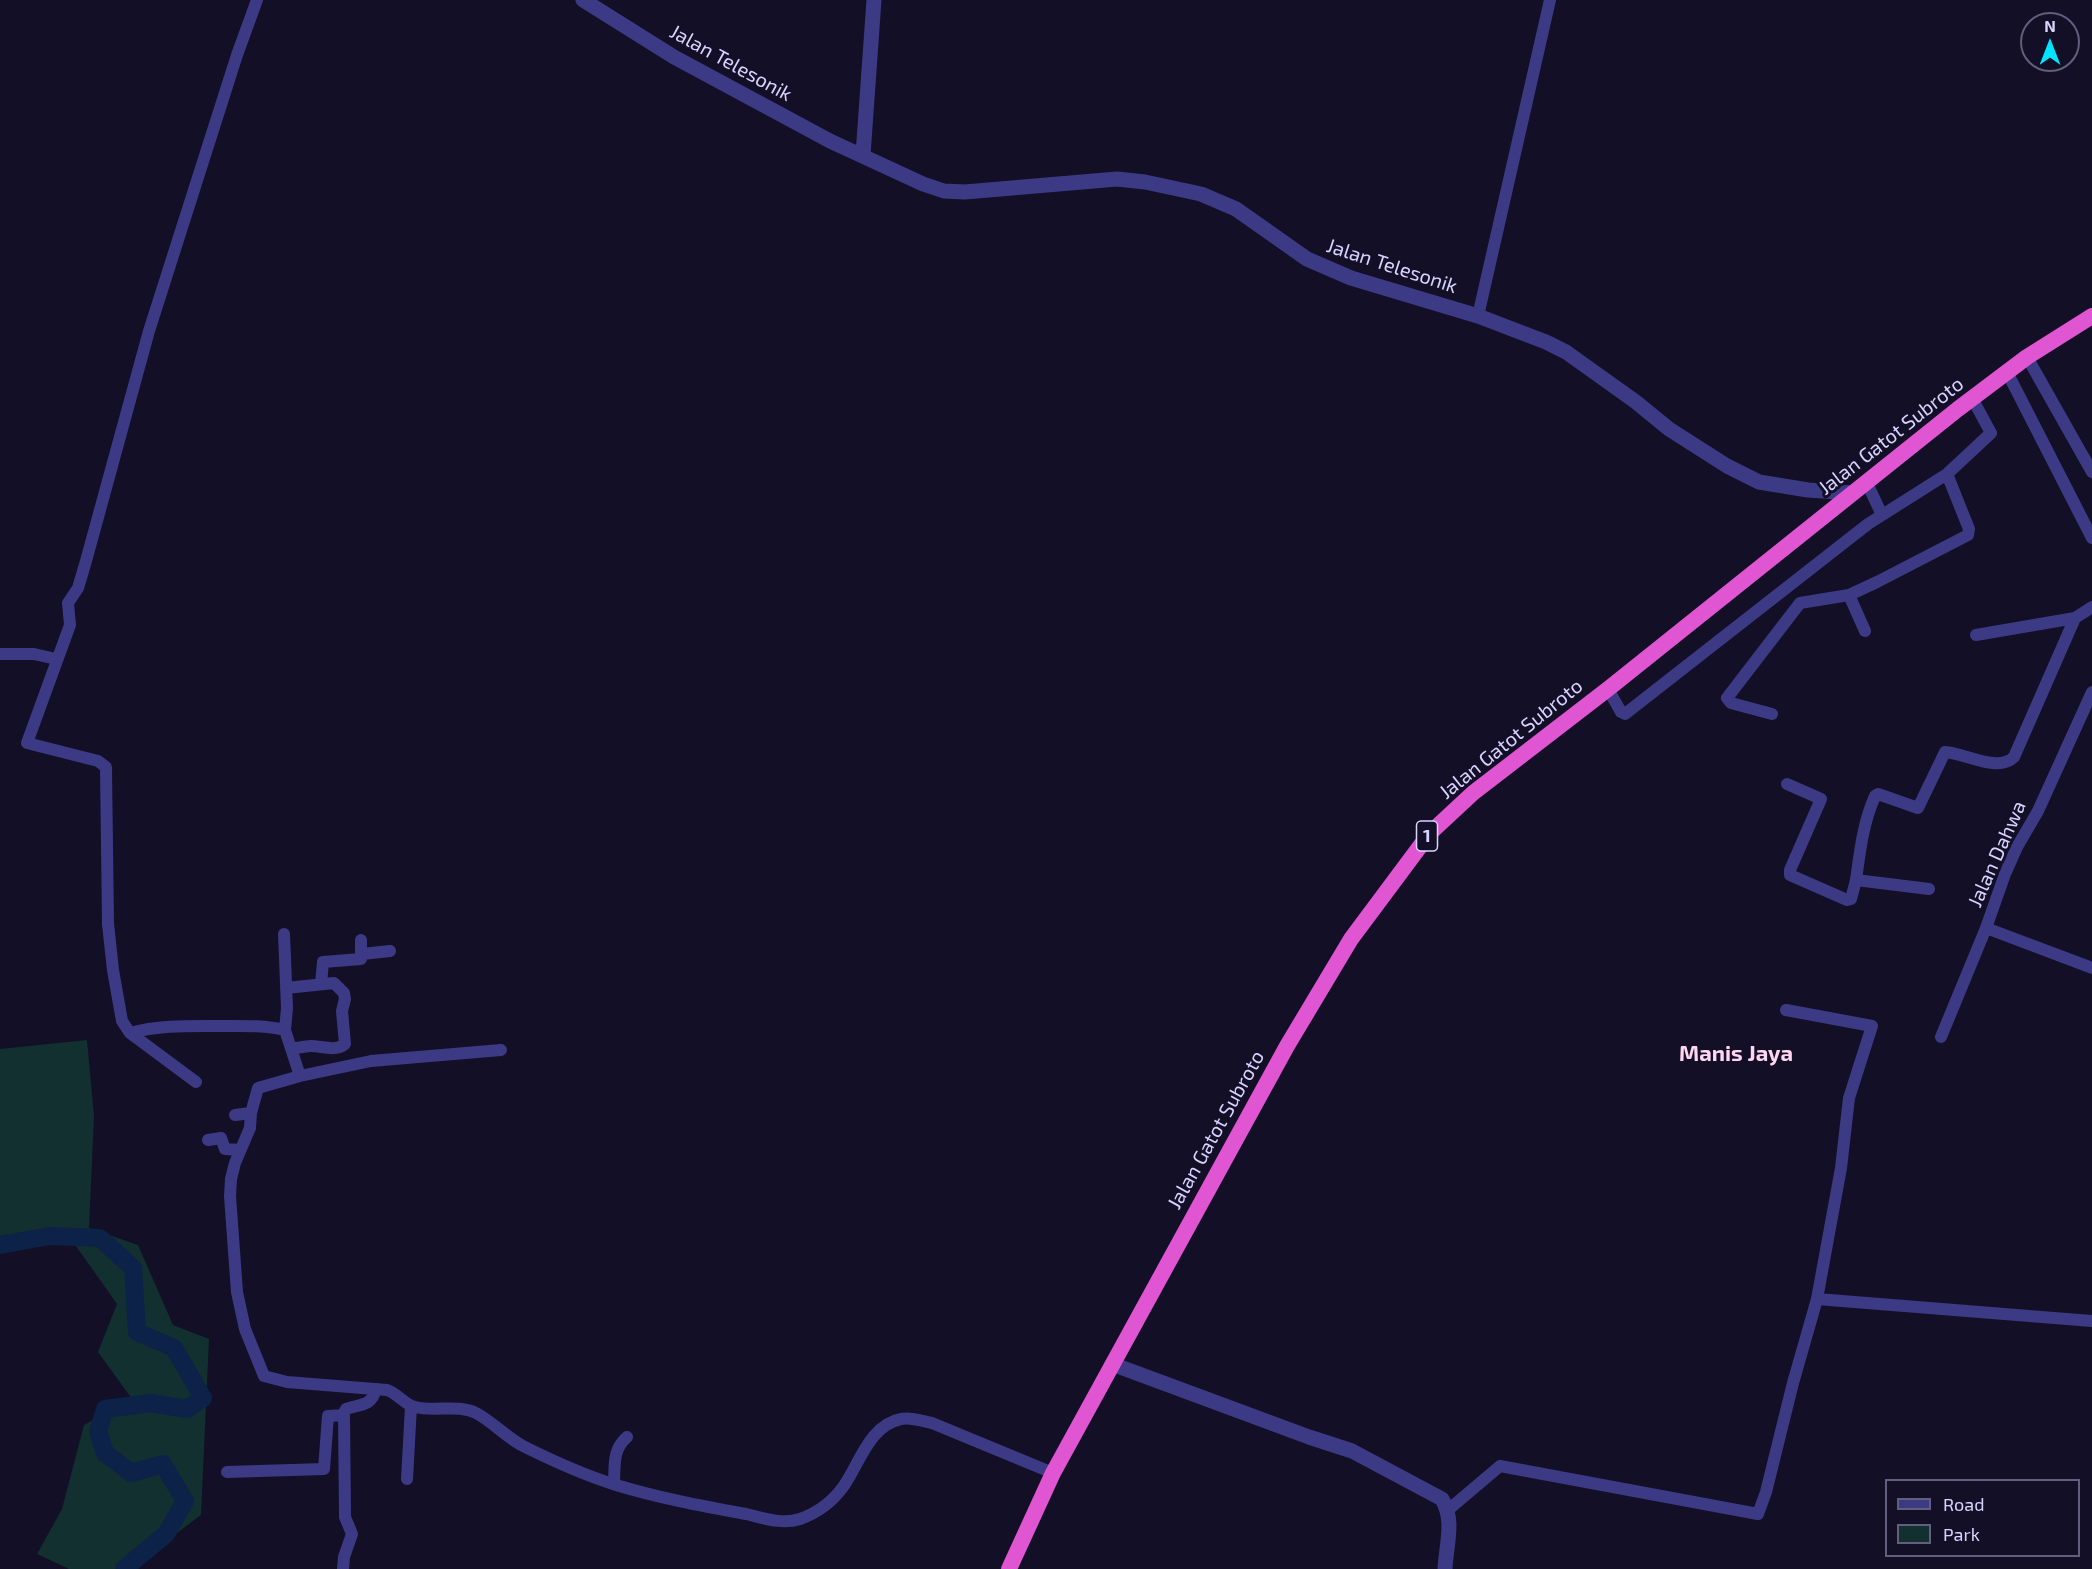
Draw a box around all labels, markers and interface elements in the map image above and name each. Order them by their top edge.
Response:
north arrow [2020,12,2080,72]
text: N [2044,16,2056,35]
street label: Jalan Telesonik [666,20,796,106]
street label: Jalan Telesonik [1324,234,1460,298]
street label: Jalan Gatot Subroto [1814,372,1968,500]
street label: Jalan Gatot Subroto [1434,674,1588,804]
street label: Jalan Dahwa [1963,797,2031,911]
road number: 1 [1416,821,1438,851]
district label: Manis Jaya [1679,1041,1793,1067]
street label: Jalan Gatot Subroto [1162,1047,1270,1213]
legend [1885,1479,2080,1557]
text: Road [1943,1493,1984,1515]
text: Park [1943,1523,1980,1545]

